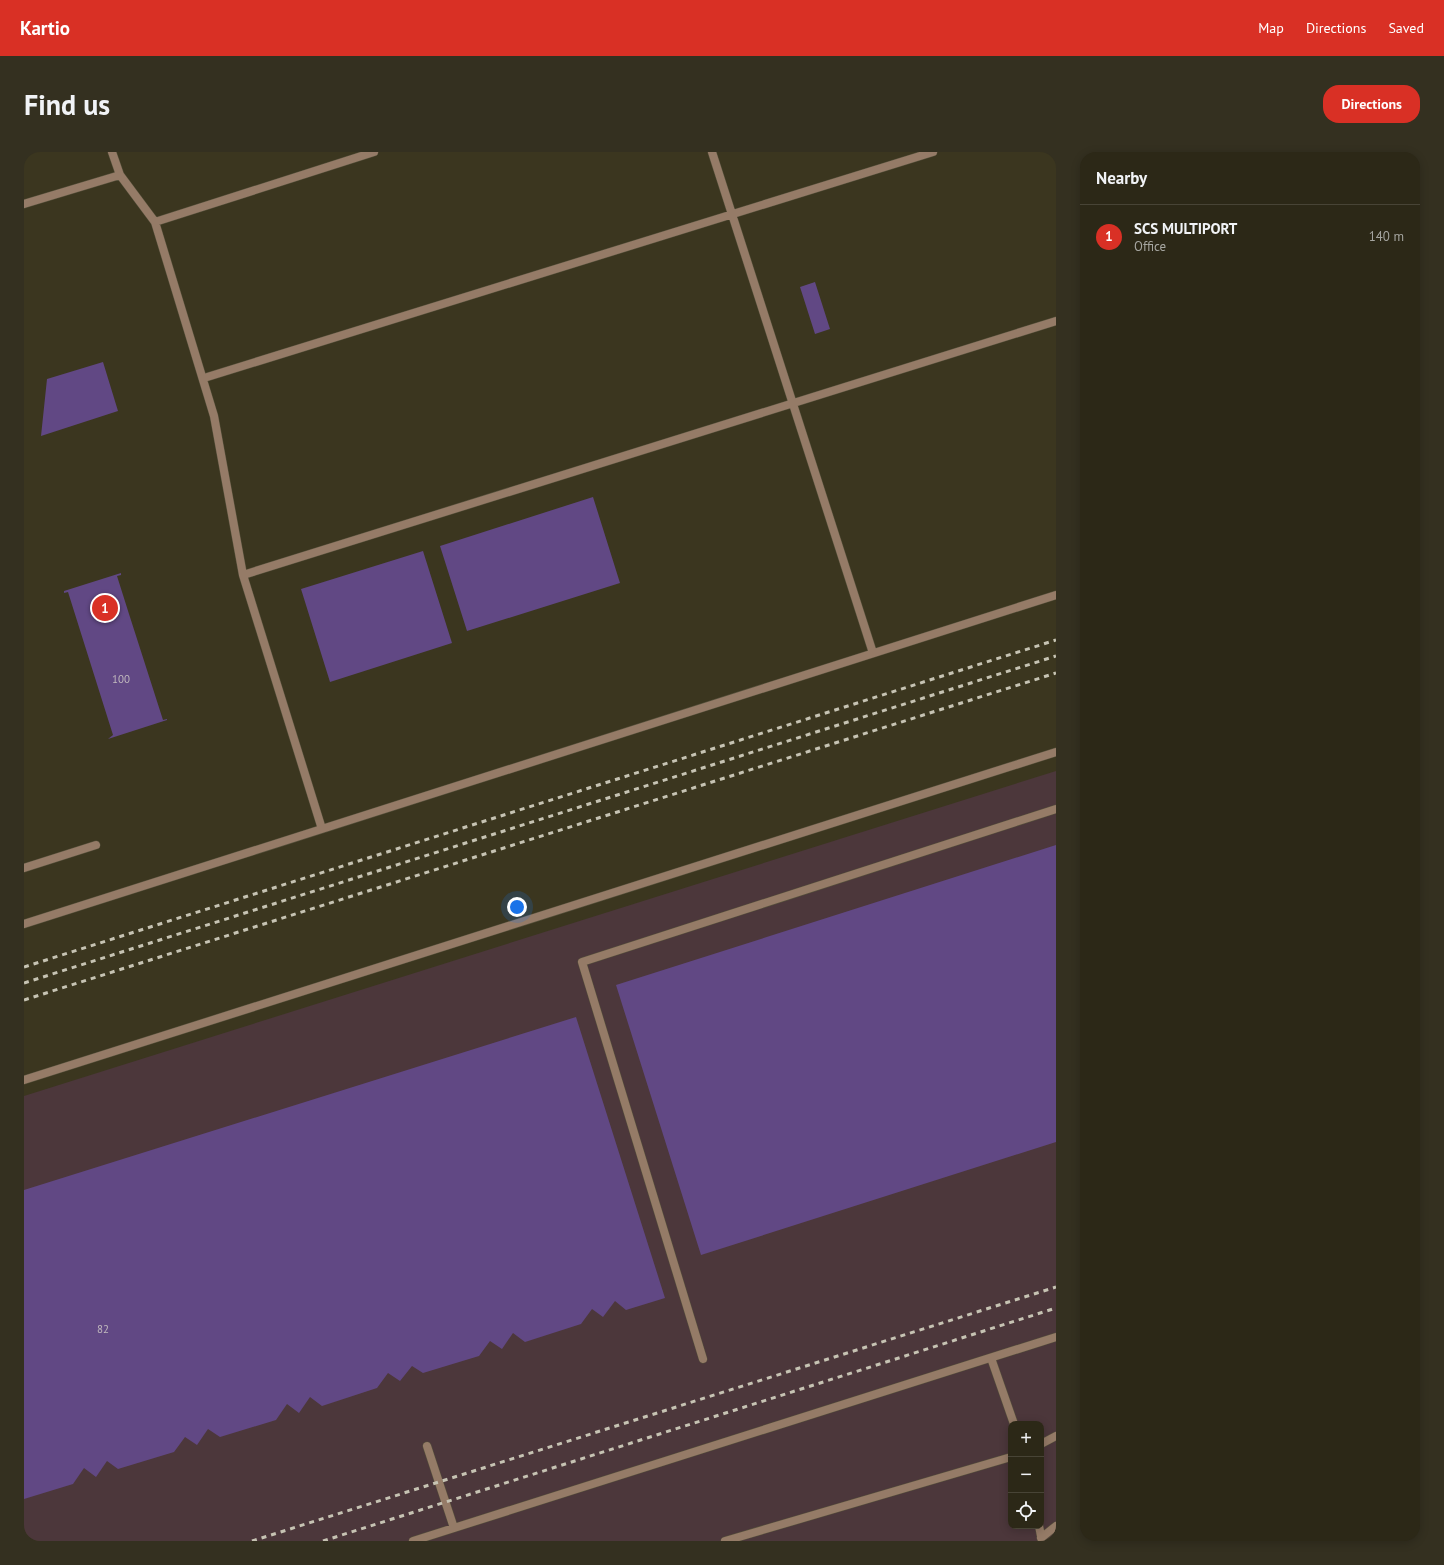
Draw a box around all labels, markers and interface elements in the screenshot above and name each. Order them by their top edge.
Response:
text: Kartio [20,16,70,40]
text: Map [1258,19,1284,37]
text: Directions [1306,19,1366,37]
text: Saved [1388,19,1424,37]
button: Directions [1323,85,1420,123]
text: Find us [24,86,110,123]
text: Nearby [1096,167,1147,189]
text: SCS MULTIPORT [1134,219,1237,238]
text: 1 [1105,228,1113,245]
text: 140 m [1369,228,1404,245]
text: Office [1134,238,1166,255]
pin: 1 [92,593,118,623]
house number: 100 [112,672,130,686]
your location [507,897,527,917]
house number: 82 [97,1322,109,1336]
map controls [1008,1421,1044,1529]
button: + [1008,1421,1044,1457]
button: − [1008,1457,1044,1493]
button: locate [1008,1493,1044,1529]

